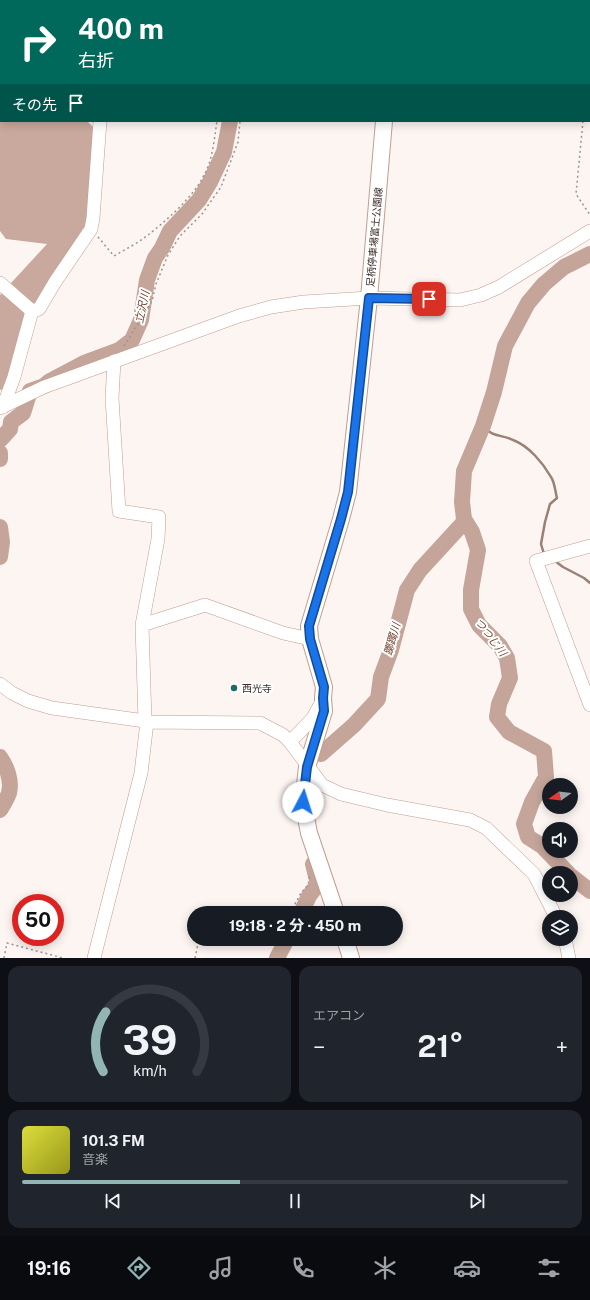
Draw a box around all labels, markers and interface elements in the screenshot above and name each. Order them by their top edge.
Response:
text: 400 m [78,12,164,45]
icon: right [12,16,64,68]
text: 右折 [78,50,114,71]
icon: arrive [65,92,87,114]
text: その先 [12,96,57,113]
street label: 足柄停車場富士公園線 [364,187,384,287]
pin [412,282,446,316]
icon: arrive [418,288,440,310]
water label: 立沢川 [133,289,152,324]
water label: つつじ川 [473,616,510,659]
water label: 躑躅川 [382,621,403,657]
place label: 西光寺 [242,682,272,694]
marker: 西光寺 [229,683,239,693]
north arrow [542,778,578,814]
map controls [542,778,578,946]
position arrow [282,781,324,823]
button: sound [542,822,578,858]
button: search [542,866,578,902]
speed limit sign: 50 [12,894,64,946]
button: layers [542,910,578,946]
text: 19:18 · 2 分 · 450 m [229,917,361,934]
text: エアコン [313,1008,365,1023]
text: 39 [122,1015,177,1064]
text: 21° [417,1028,464,1064]
text: − [313,1034,325,1060]
text: + [556,1034,568,1060]
text: km/h [133,1062,166,1079]
text: 101.3 FM [82,1132,145,1149]
text: 音楽 [82,1152,108,1167]
icon: previous [102,1190,124,1212]
icon: pause [284,1190,306,1212]
icon: next [466,1190,488,1212]
icon: directions [125,1254,153,1282]
icon: music [207,1254,235,1282]
icon: phone [289,1254,317,1282]
icon: climate [371,1254,399,1282]
icon: car [453,1254,481,1282]
icon: filters [535,1254,563,1282]
text: 19:16 [27,1258,71,1279]

